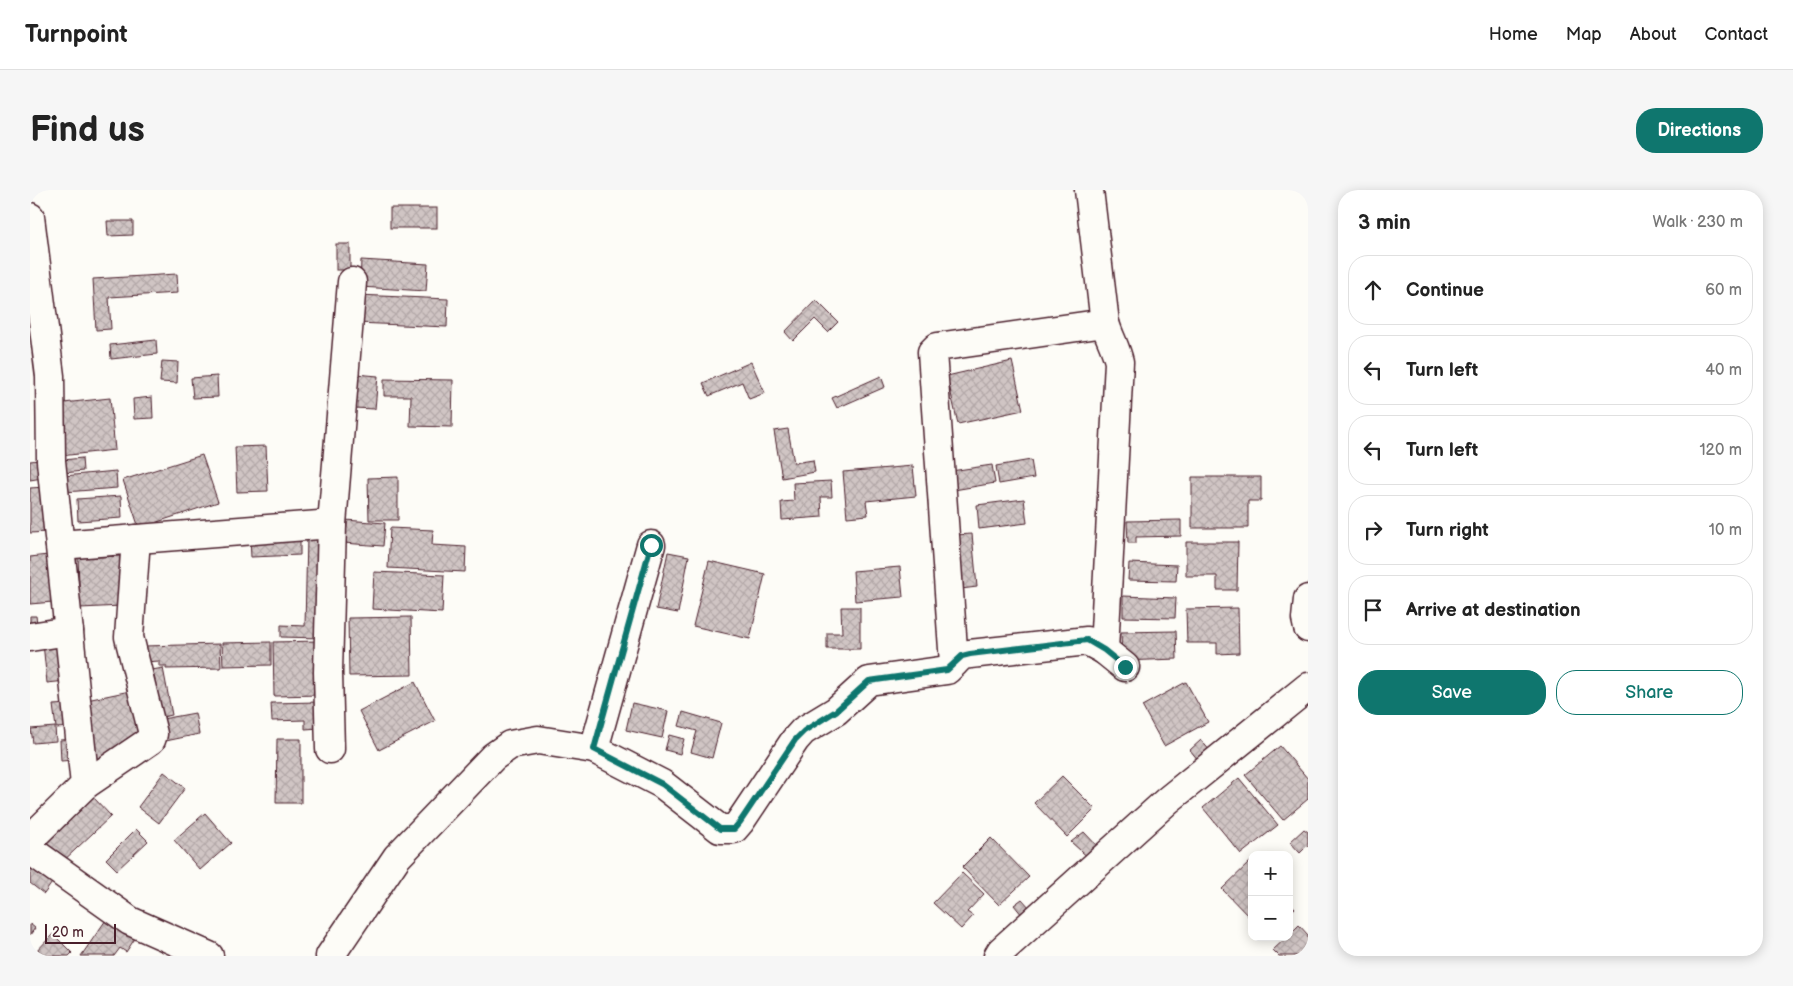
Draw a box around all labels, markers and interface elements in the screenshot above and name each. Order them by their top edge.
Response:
text: Turnpoint [25,20,128,49]
text: Home [1489,24,1538,45]
text: Map [1566,24,1602,45]
text: About [1630,24,1677,45]
text: Contact [1705,24,1768,45]
button: Directions [1636,108,1763,153]
text: Find us [30,109,145,152]
text: 3 min [1358,210,1411,235]
text: Walk · 230 m [1653,213,1743,232]
icon: ahead [1359,276,1387,304]
text: Continue [1406,279,1484,302]
text: 60 m [1705,281,1742,300]
icon: left [1359,356,1387,384]
text: Turn left [1406,359,1478,382]
text: 40 m [1705,361,1742,380]
icon: left [1359,436,1387,464]
text: Turn left [1406,439,1478,462]
text: 120 m [1699,441,1742,460]
icon: right [1359,516,1387,544]
text: Turn right [1406,519,1489,542]
text: 10 m [1709,521,1742,540]
route start [640,534,663,557]
icon: arrive [1359,596,1387,624]
text: Arrive at destination [1406,599,1581,622]
route end [1114,656,1137,679]
button: Save [1358,670,1546,715]
button: Share [1556,670,1743,715]
map controls [1248,851,1293,941]
button: + [1248,851,1293,896]
button: − [1248,896,1293,941]
scale bar [45,921,116,944]
text: 20 m [52,924,84,941]

